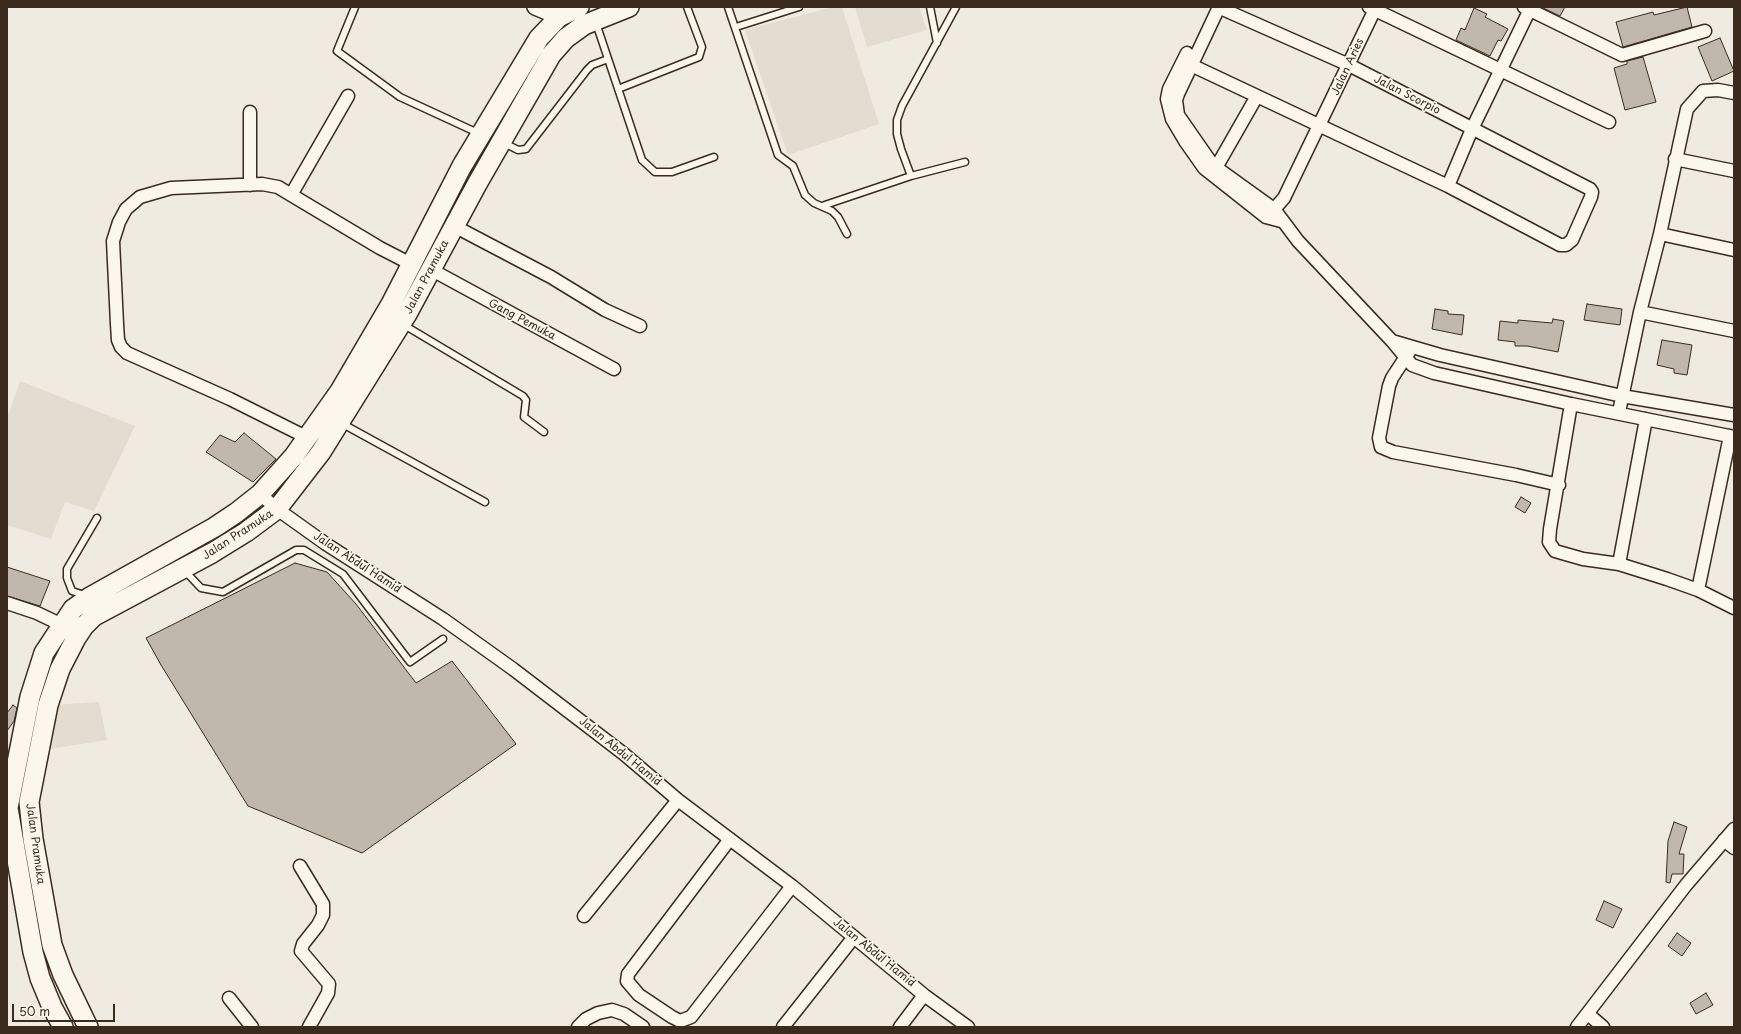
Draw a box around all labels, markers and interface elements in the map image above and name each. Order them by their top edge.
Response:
street label: Jalan Aries [1329,37,1367,97]
street label: Jalan Scorpio [1372,73,1442,117]
street label: Jalan Pramuka [402,238,452,316]
street label: Gang Pemuka [486,297,558,343]
street label: Jalan Pramuka [200,507,276,563]
street label: Jalan Abdul Hamid [311,530,403,596]
street label: Jalan Abdul Hamid [576,715,664,789]
street label: Jalan Pramuka [23,803,47,885]
street label: Jalan Abdul Hamid [830,916,918,990]
scale bar [14,996,117,1022]
text: 50 m [19,1002,50,1020]

